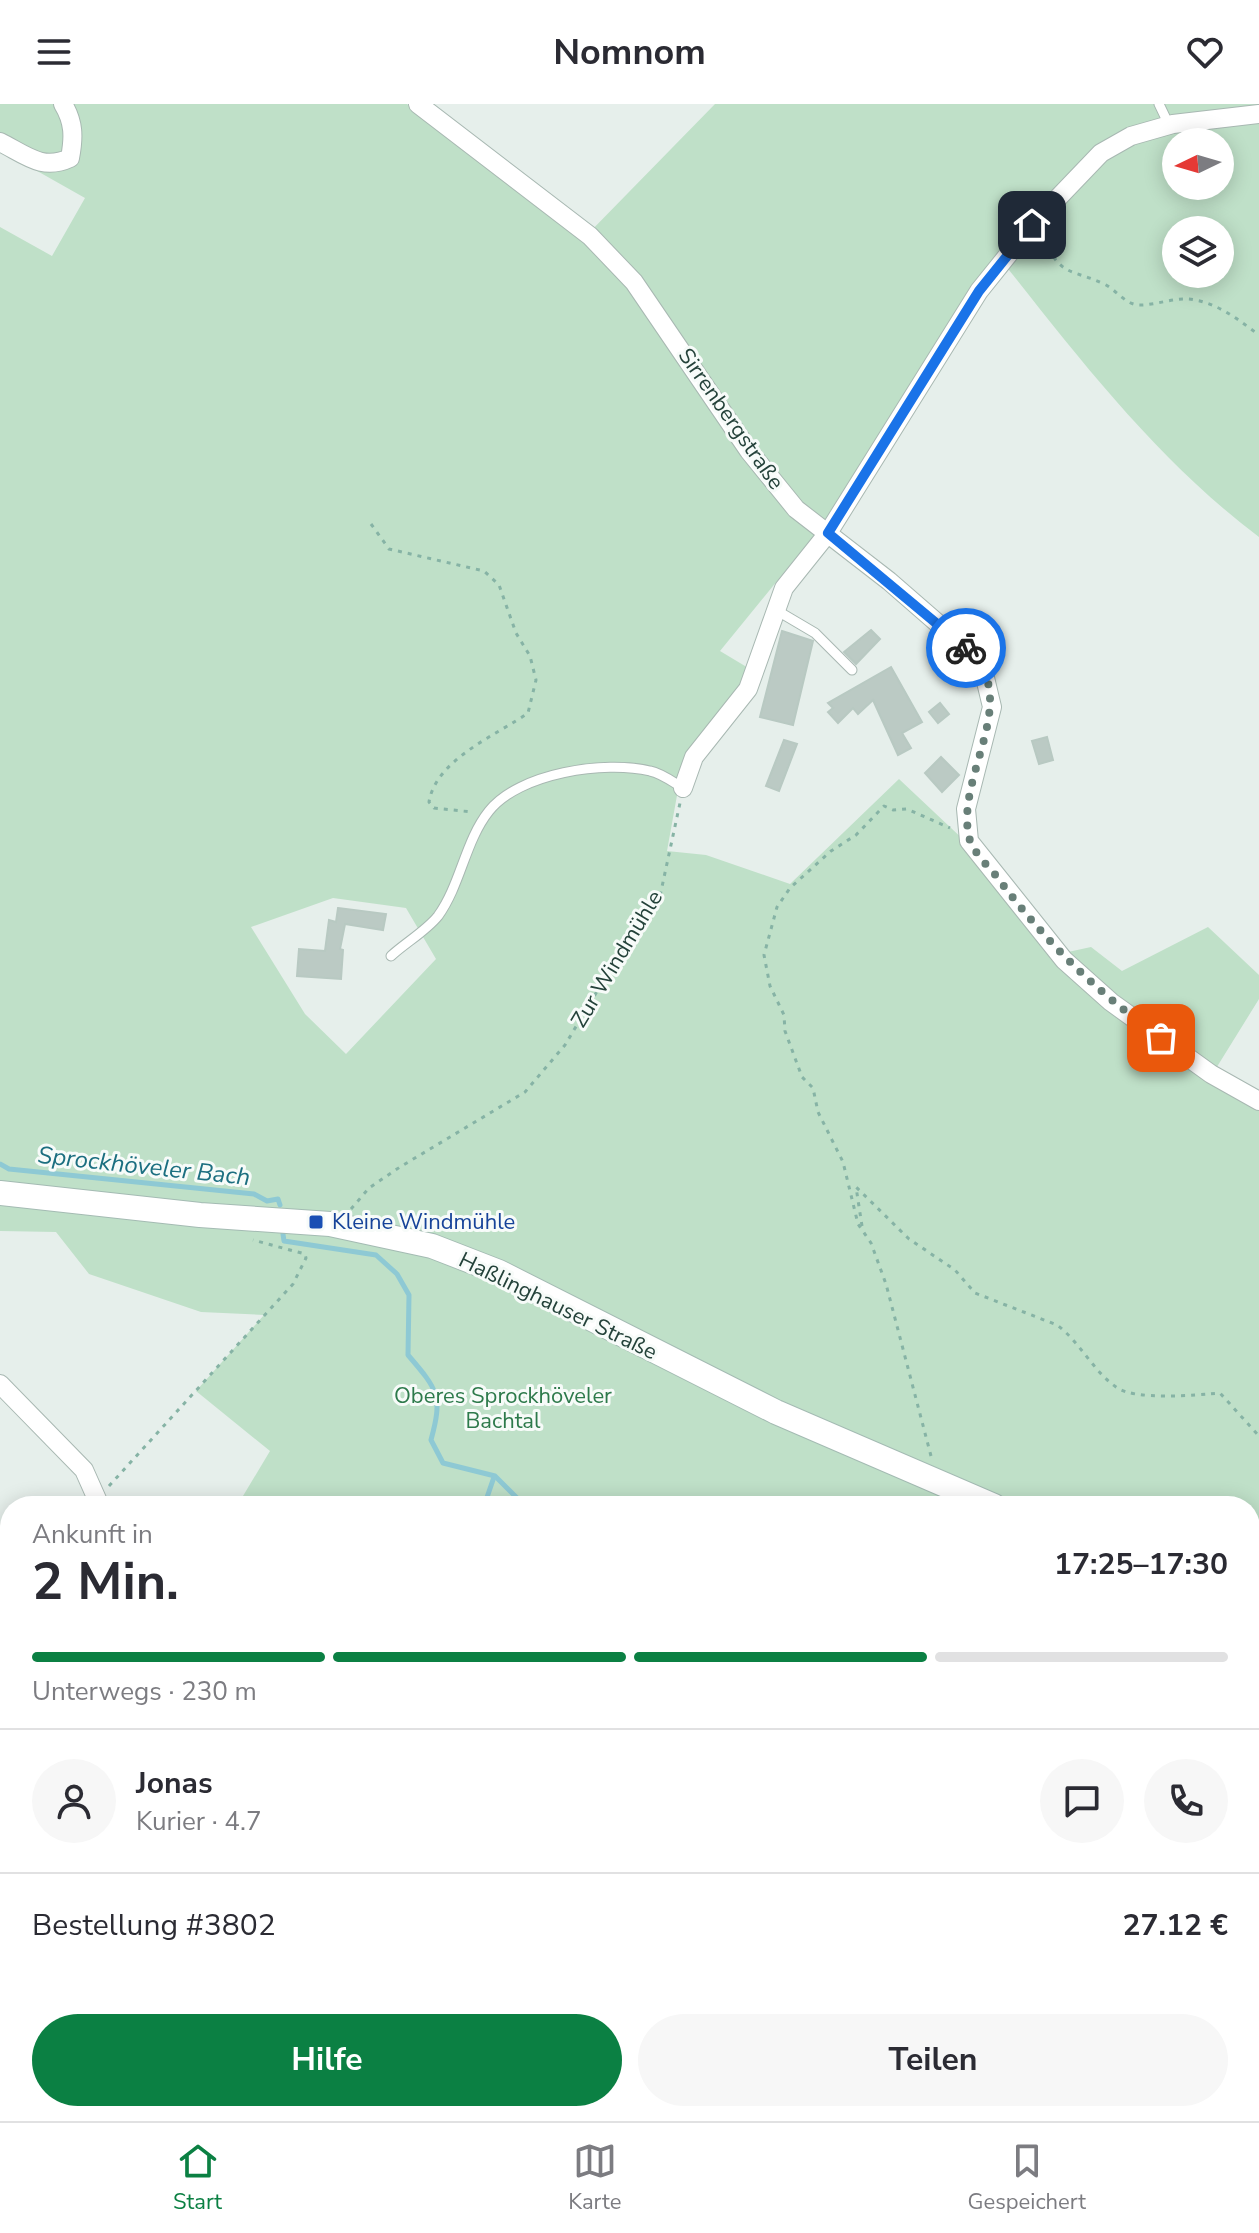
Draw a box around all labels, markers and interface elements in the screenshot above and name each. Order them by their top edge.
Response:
text: Nomnom [553,28,706,77]
icon: menu [32,30,76,74]
icon: heart [1183,30,1227,74]
north arrow [1162,128,1234,200]
map controls [1162,128,1234,288]
pin [998,191,1066,259]
icon: home [1010,203,1054,247]
button: layers [1162,216,1234,288]
street label: Sirrenbergstraße [671,342,791,496]
courier [926,608,1006,688]
icon: bike [944,626,988,670]
street label: Zur Windmühle [564,885,670,1033]
pin [1127,1004,1195,1072]
icon: bag [1139,1016,1183,1060]
water label: Sprockhöveler Bach [36,1139,252,1193]
place label: Kleine Windmühle [332,1207,515,1237]
marker: Kleine Windmühle [307,1213,325,1231]
street label: Haßlinghauser Straße [454,1245,662,1367]
park label: Oberes Sprockhöveler Bachtal [394,1381,612,1436]
text: Ankunft in [32,1517,153,1552]
text: 17:25–17:30 [1054,1544,1228,1585]
text: 2 Min. [32,1546,179,1617]
text: Unterwegs · 230 m [32,1674,257,1709]
button: person [32,1759,116,1843]
button: chat [1040,1759,1124,1843]
button: phone [1144,1759,1228,1843]
text: Jonas [136,1763,213,1804]
text: Kurier · 4.7 [136,1804,261,1839]
text: Bestellung #3802 [32,1905,276,1946]
text: 27.12 € [1122,1905,1228,1946]
button: Hilfe [32,2014,622,2106]
button: Teilen [638,2014,1228,2106]
tab: Start [173,2139,222,2217]
tab: Karte [568,2139,621,2217]
tab: Gespeichert [968,2139,1086,2217]

